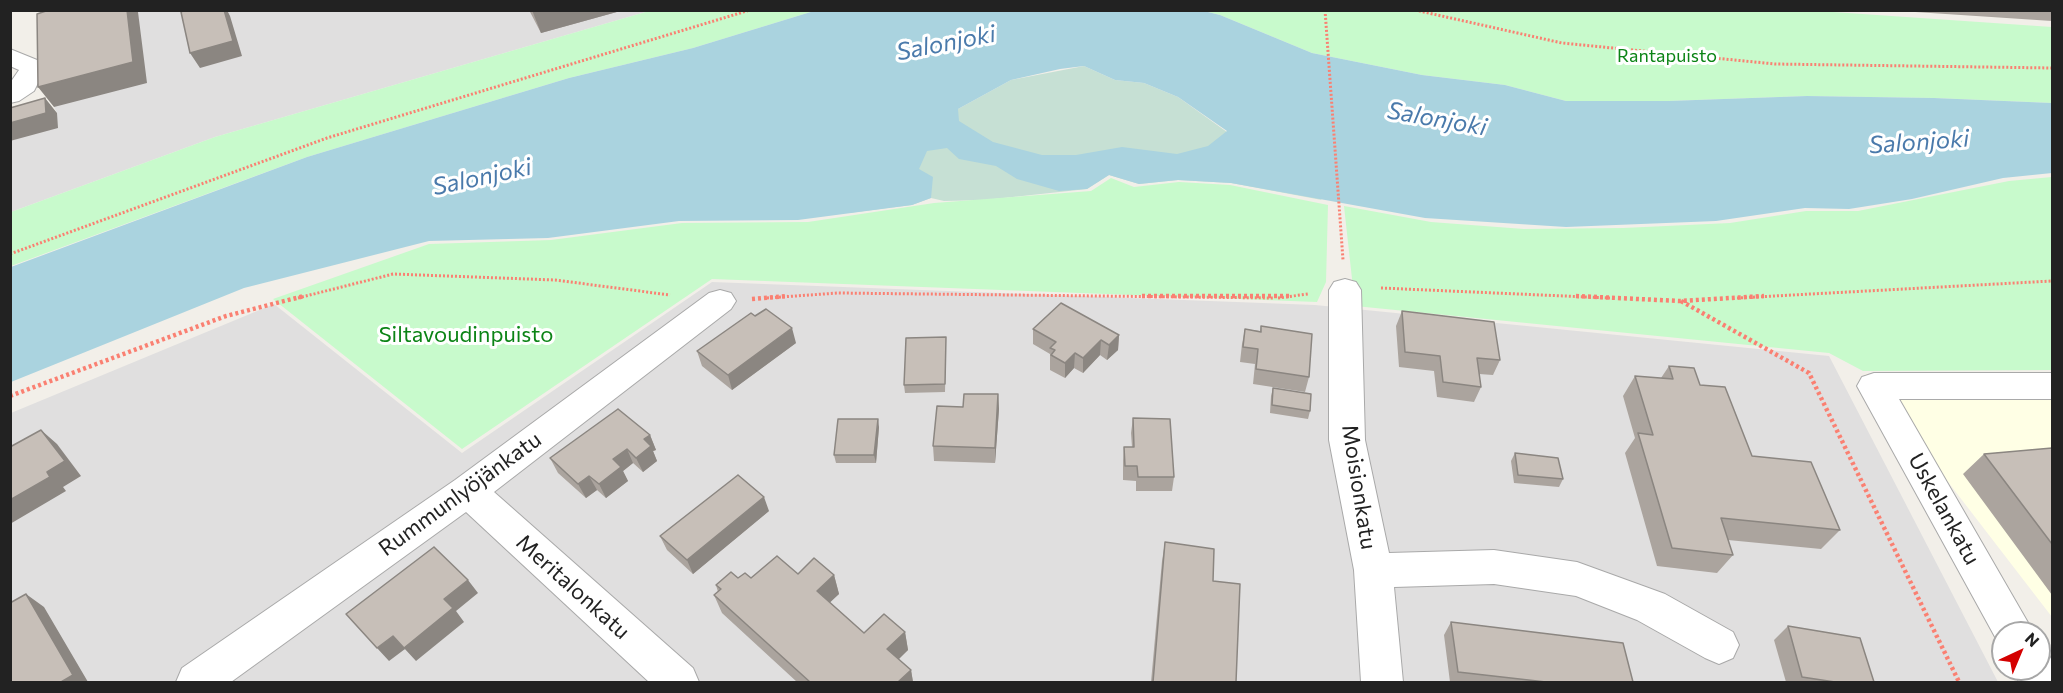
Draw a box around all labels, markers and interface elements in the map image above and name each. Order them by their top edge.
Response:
water label: Salonjoki [894,19,998,67]
park label: Rantapuisto [1617,45,1717,67]
water label: Salonjoki [1385,96,1489,142]
water label: Salonjoki [1868,124,1970,160]
water label: Salonjoki [430,152,534,202]
park label: Siltavoudinpuisto [379,322,553,348]
street label: Moisionkatu [1336,423,1382,551]
street label: Rummunlyöjänkatu [374,426,546,562]
street label: Uskelankatu [1903,449,1985,569]
street label: Meritalonkatu [511,529,635,645]
north arrow [1991,621,2051,681]
text: N [2022,628,2043,650]

